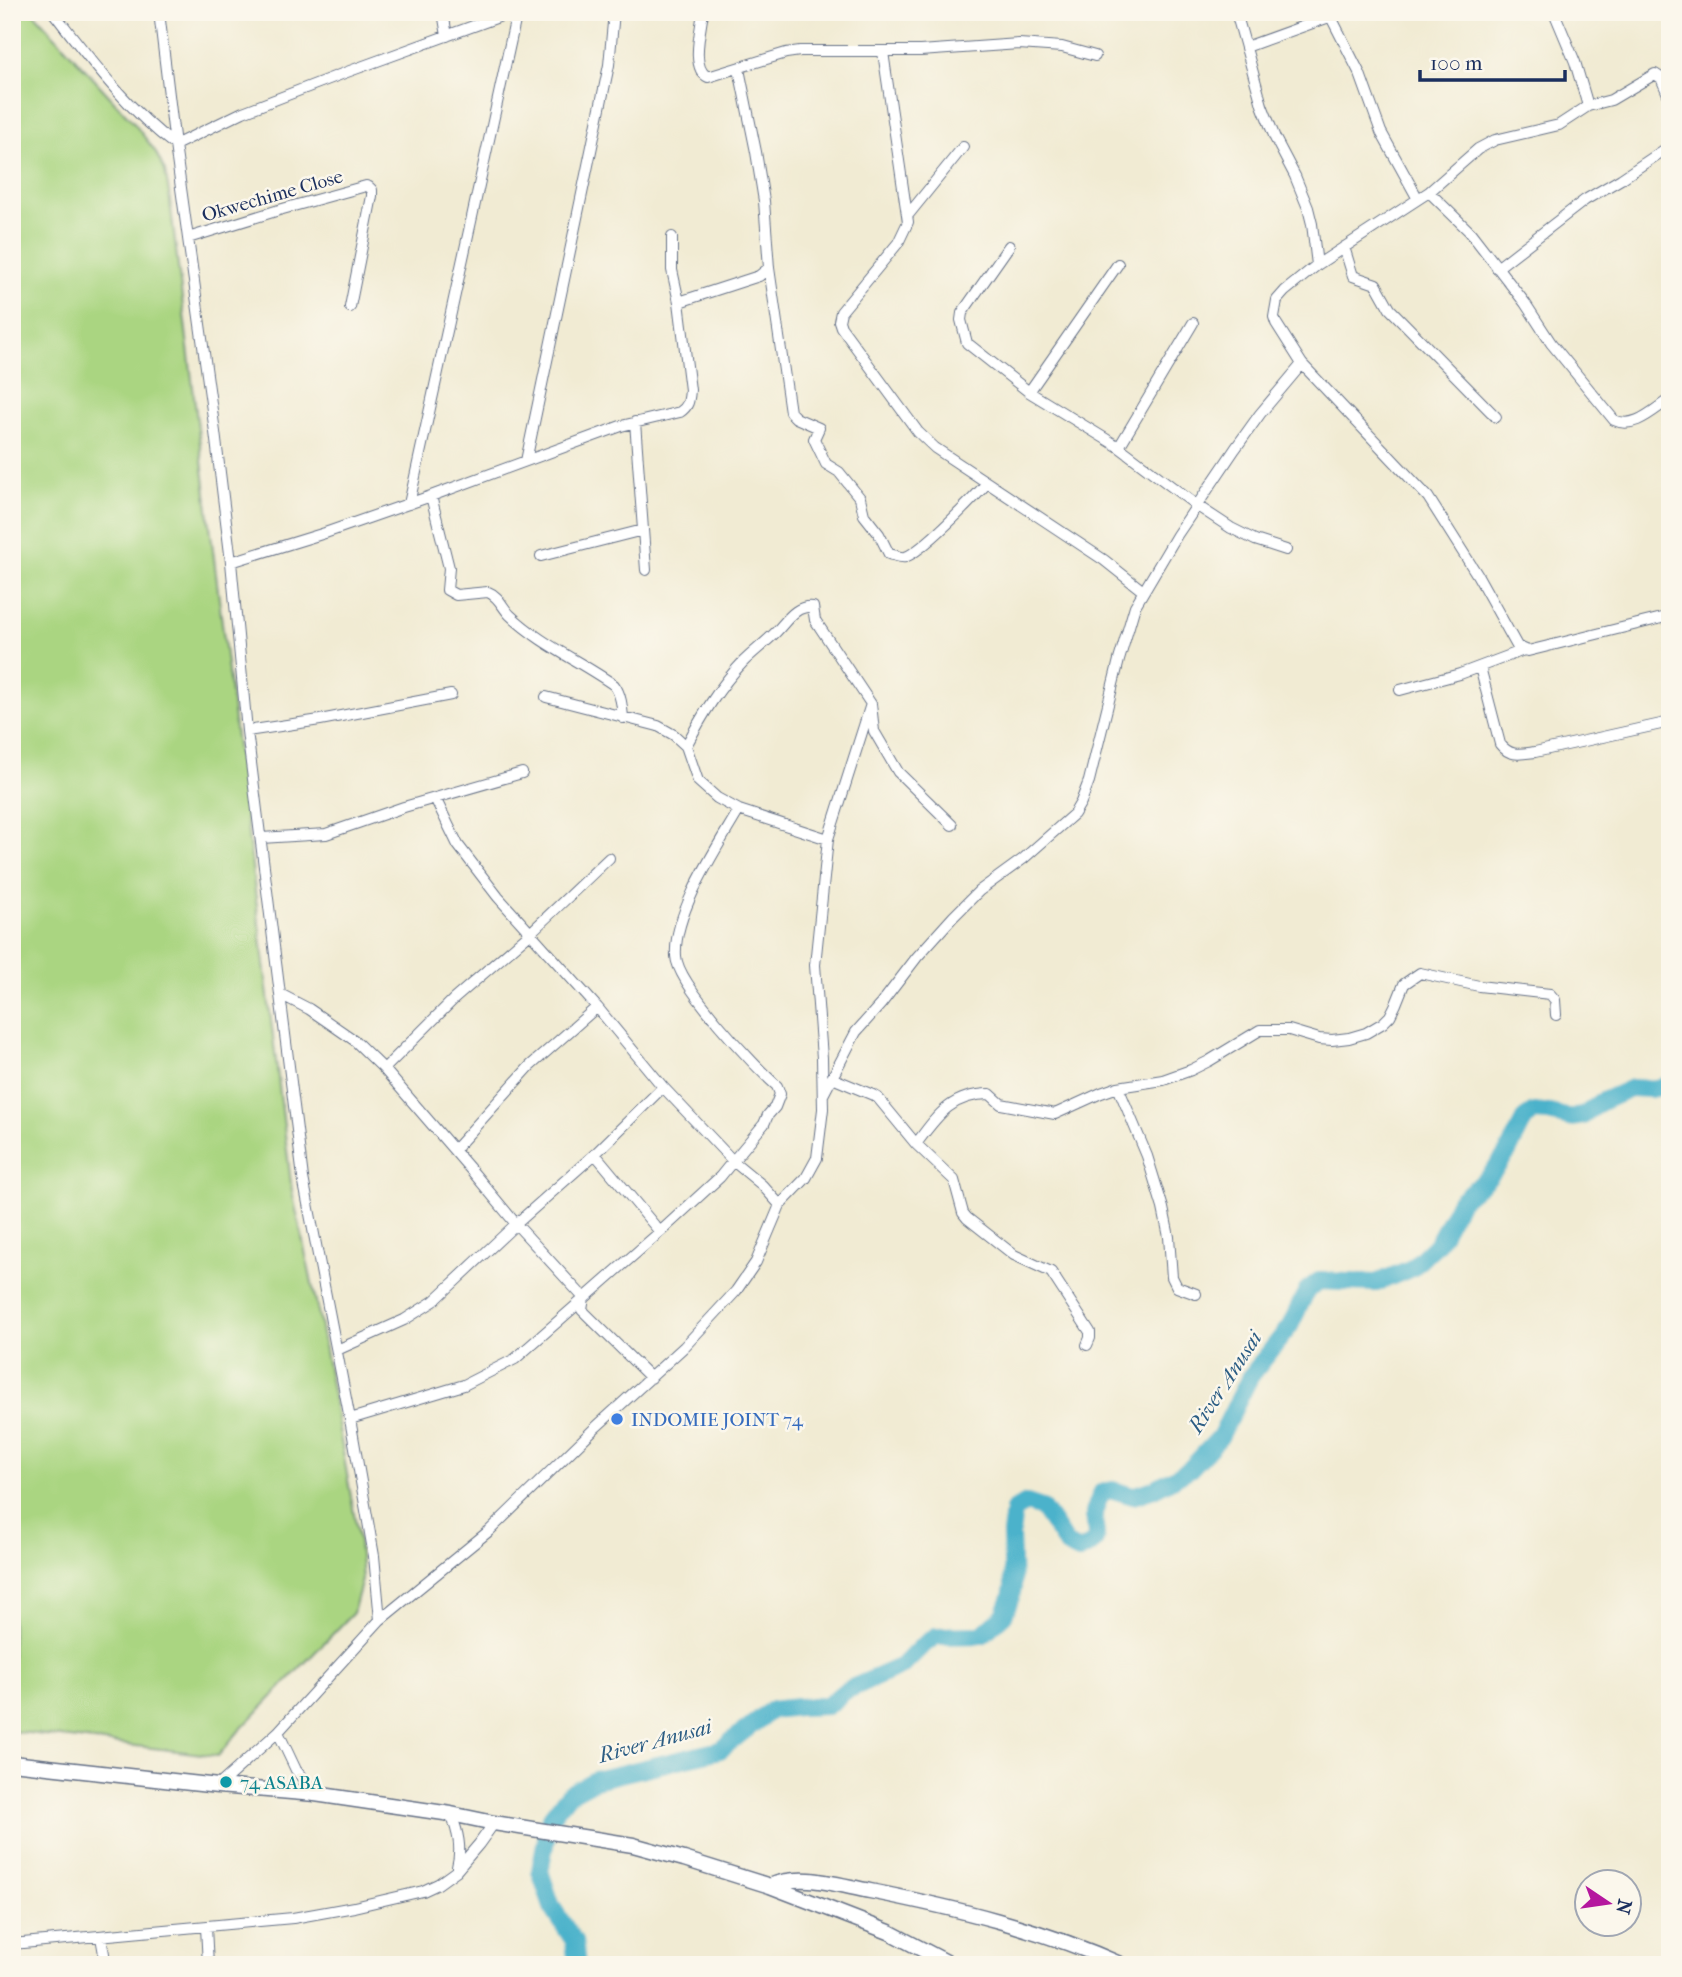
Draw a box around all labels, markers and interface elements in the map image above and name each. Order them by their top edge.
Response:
scale bar [1420,38,1565,82]
text: 100 m [1430,51,1483,75]
street label: Okwechime Close [199,165,345,227]
water label: River Anusai [1182,1325,1268,1439]
place label: INDOMIE JOINT 74 [631,1409,804,1431]
marker: INDOMIE JOINT 74 [609,1411,625,1427]
water label: River Anusai [594,1714,716,1768]
place label: 74 ASABA [240,1772,324,1794]
marker: 74 ASABA [218,1774,234,1790]
north arrow [1574,1868,1644,1938]
text: N [1611,1897,1636,1917]

